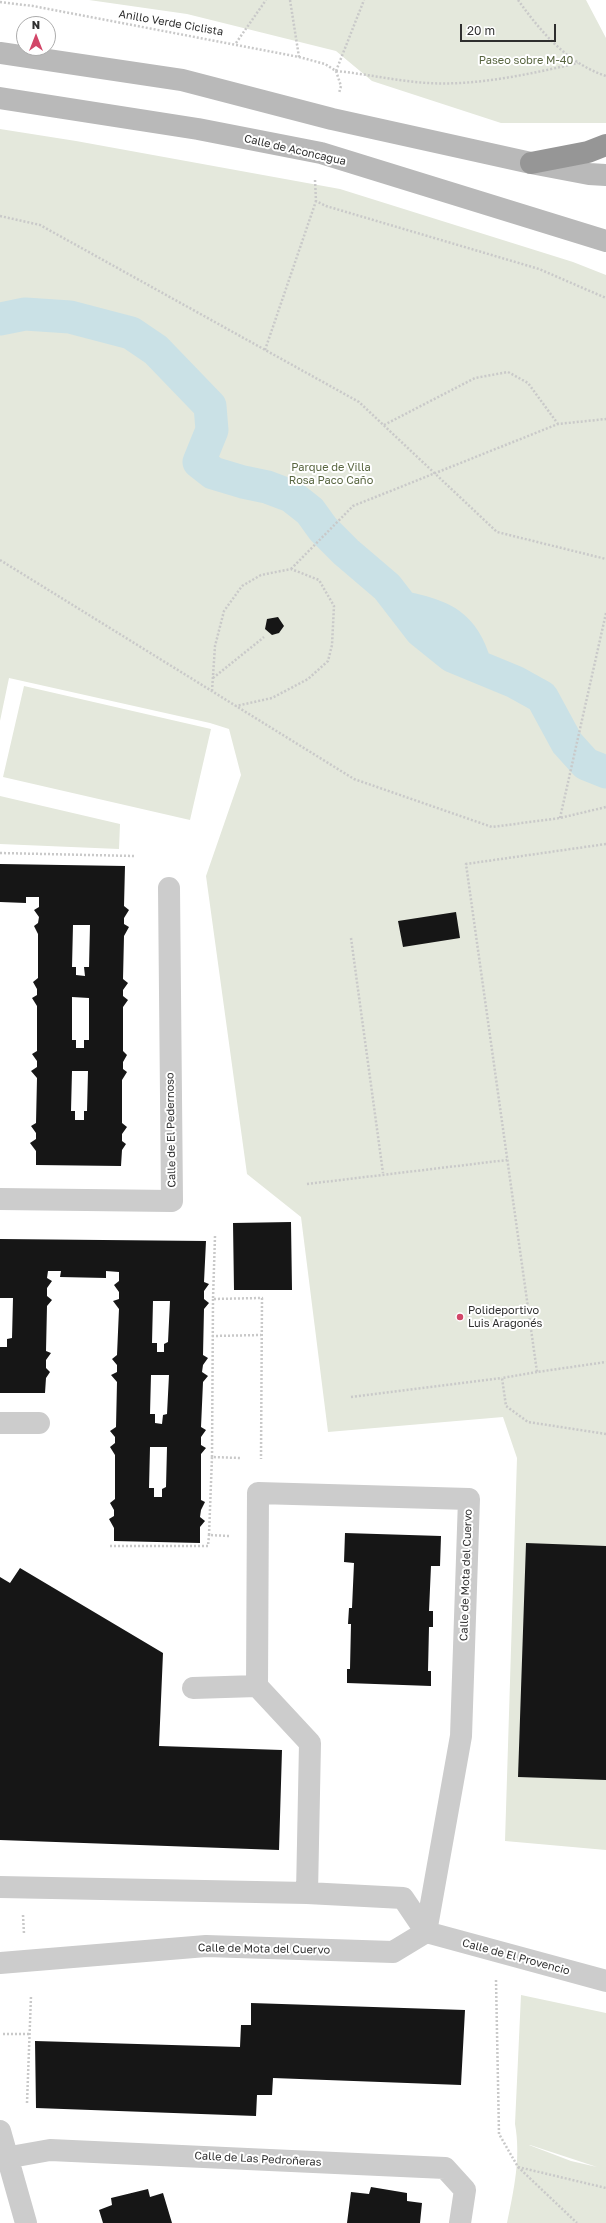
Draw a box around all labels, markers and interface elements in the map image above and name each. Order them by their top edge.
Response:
street label: Anillo Verde Ciclista [118,7,224,39]
north arrow [16,16,56,56]
scale bar [462,16,558,42]
text: N [32,18,40,31]
text: 20 m [467,23,495,38]
park label: Paseo sobre M-40 [479,54,573,68]
street label: Calle de Aconcagua [243,132,347,168]
park label: Parque de Villa Rosa Paco Caño [289,461,373,487]
street label: Calle de El Pedernoso [163,1072,179,1188]
place label: Polideportivo Luis Aragonés [468,1304,542,1330]
marker: Polideportivo Luis Aragonés [455,1312,465,1322]
street label: Calle de Mota del Cuervo [457,1509,475,1641]
street label: Calle de El Provencio [461,1936,571,1978]
street label: Calle de Mota del Cuervo [198,1941,330,1957]
street label: Calle de Las Pedroñeras [194,2149,322,2169]

